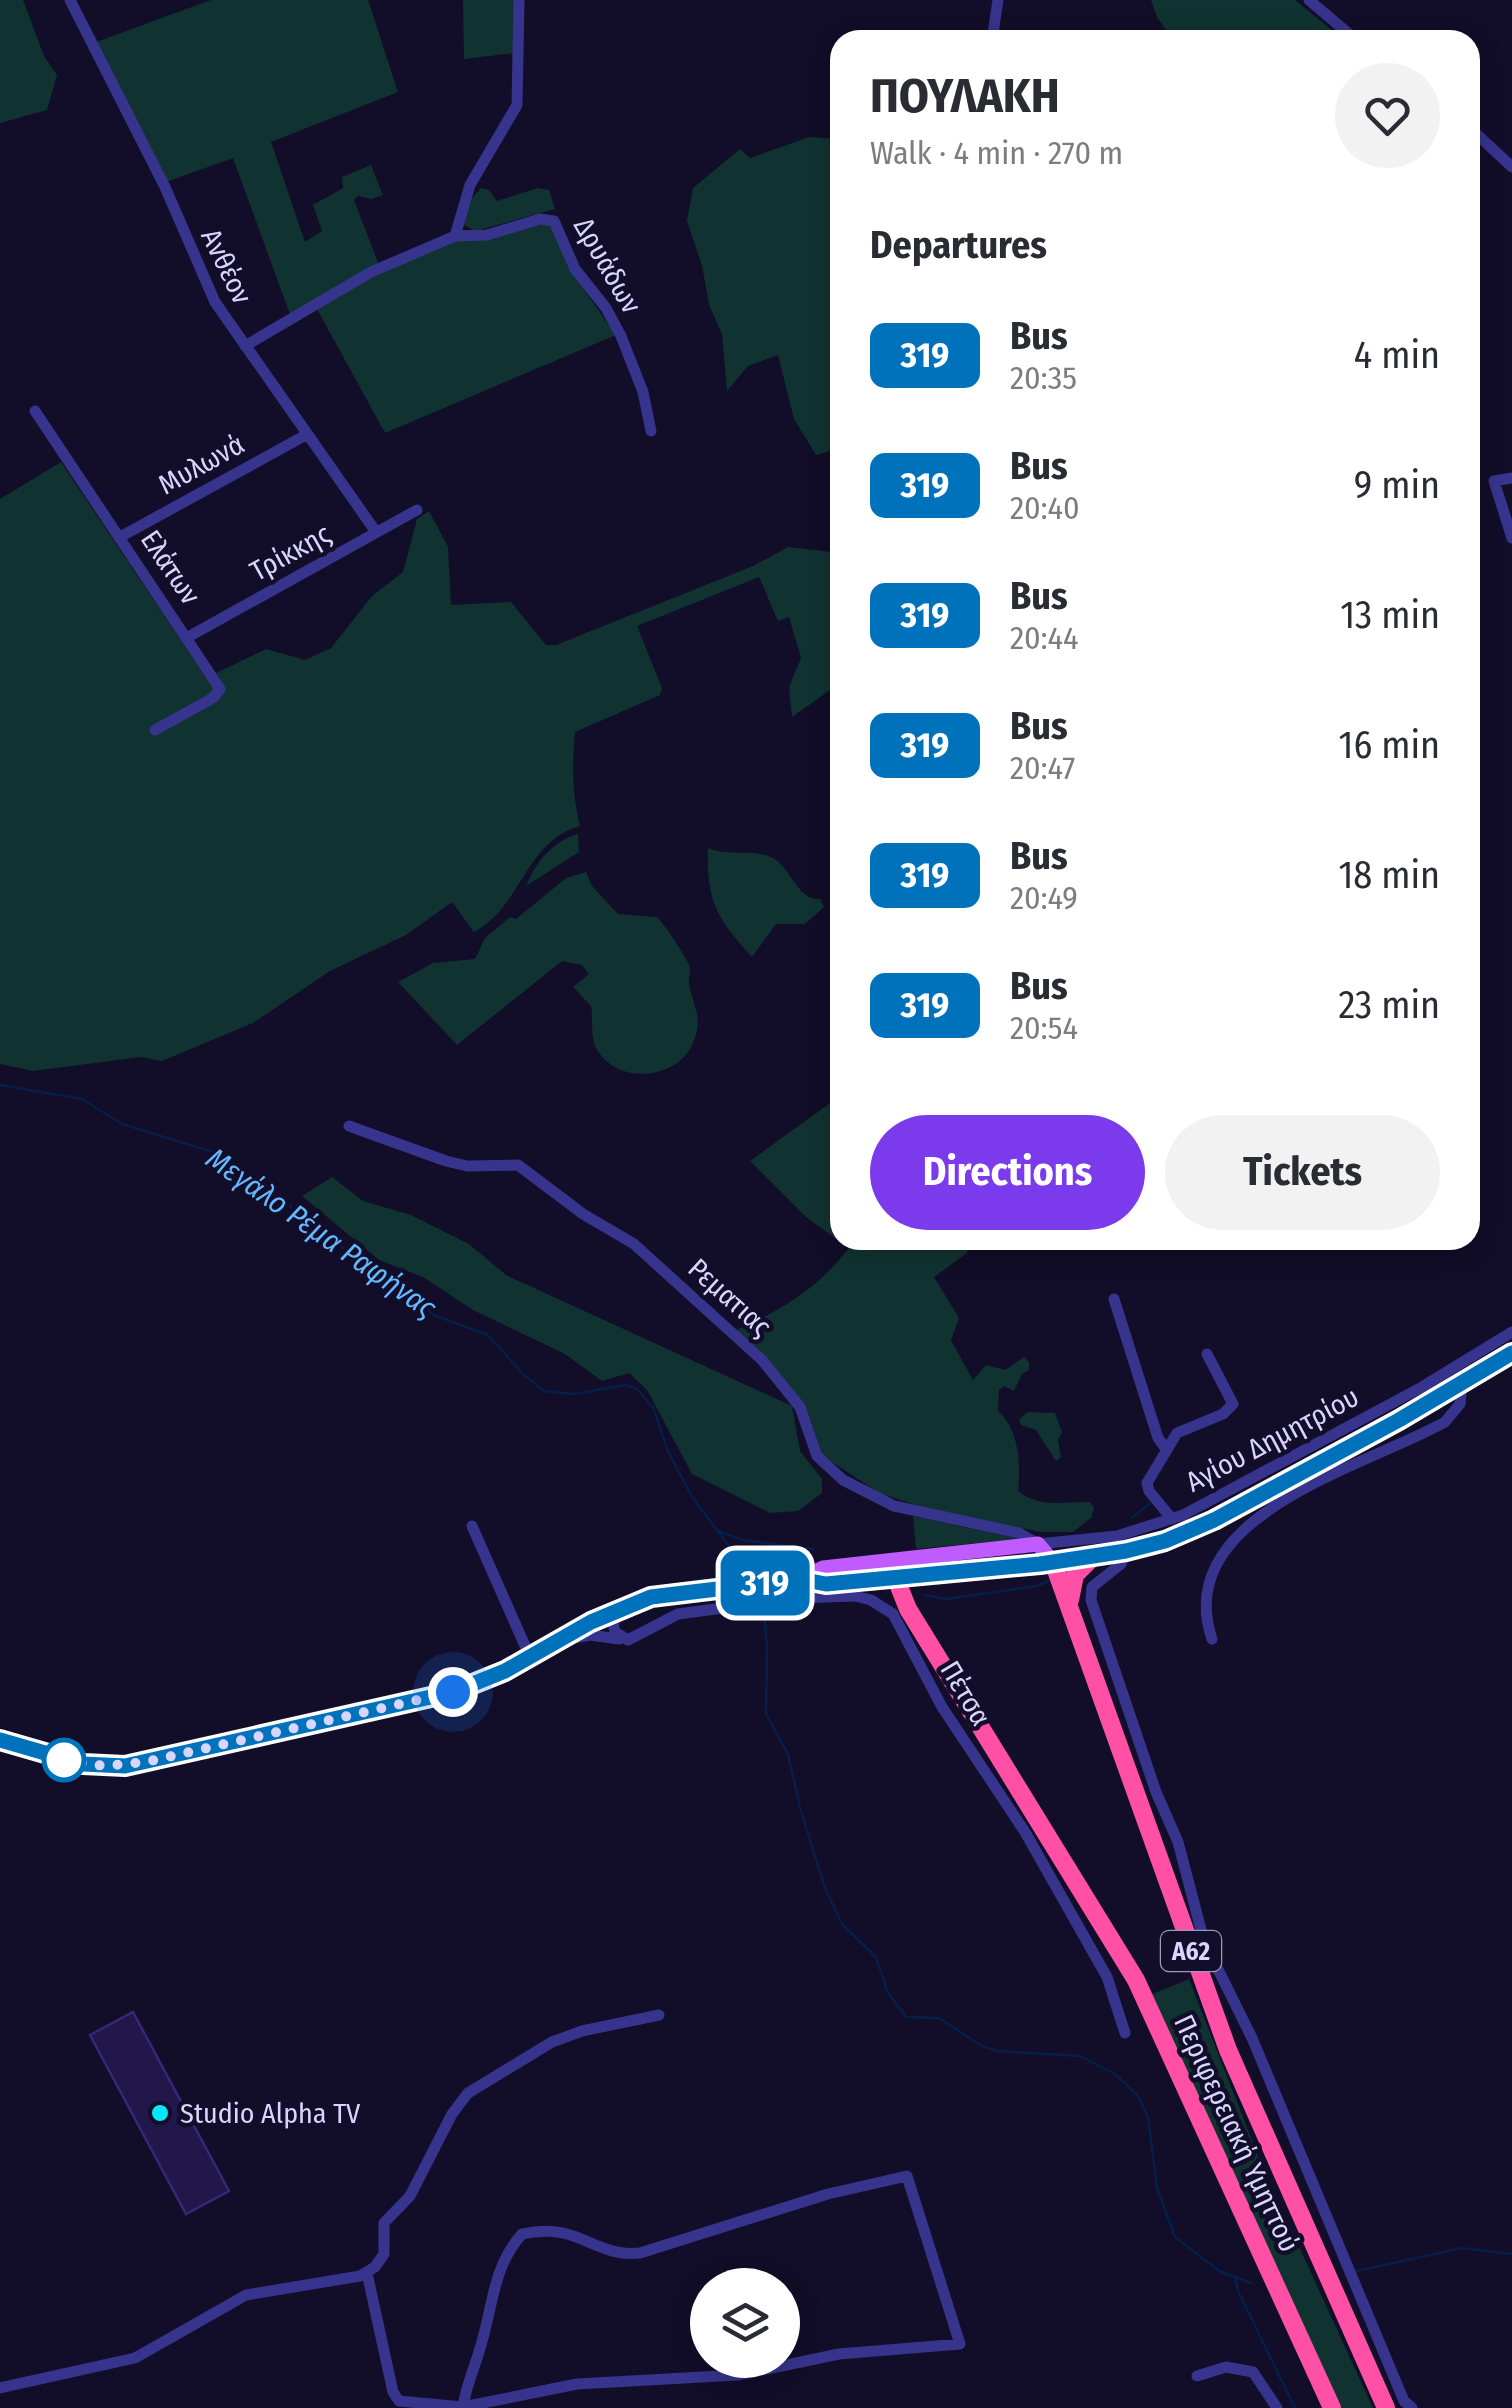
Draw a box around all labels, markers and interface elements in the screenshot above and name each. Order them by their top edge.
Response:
button: heart [1335,63,1440,168]
text: ΠΟΥΛΑΚΗ [870,67,1060,125]
text: Walk · 4 min · 270 m [870,134,1123,172]
street label: Δρυάδων [567,211,648,319]
text: Departures [870,222,1047,268]
street label: Ανθέον [194,223,259,309]
text: Bus [1010,313,1068,359]
text: 4 min [1354,332,1440,378]
text: 319 [901,334,949,376]
text: 20:35 [1010,359,1077,397]
street label: Μυλωνά [153,428,250,501]
text: Bus [1010,443,1068,489]
text: 9 min [1354,462,1440,508]
text: 319 [901,464,949,506]
text: 20:40 [1010,489,1080,527]
street label: Τρίκκης [244,517,336,588]
street label: Ελάτων [134,524,207,611]
text: Bus [1010,573,1068,619]
text: 13 min [1340,592,1440,638]
text: 319 [901,594,949,636]
text: 20:44 [1010,619,1078,657]
text: Bus [1010,703,1068,749]
text: 16 min [1339,722,1440,768]
text: 319 [901,724,949,766]
text: 20:47 [1010,749,1075,787]
text: Bus [1010,833,1068,879]
text: 18 min [1338,852,1440,898]
text: 319 [901,854,949,896]
text: 20:49 [1010,879,1078,917]
text: Bus [1010,963,1068,1009]
text: 23 min [1338,982,1440,1028]
text: 319 [901,984,949,1026]
text: 20:54 [1010,1009,1078,1047]
button: Directions [870,1115,1145,1230]
button: Tickets [1165,1115,1440,1230]
water label: Μεγάλο Ρέμα Ραφήνας [199,1140,444,1327]
street label: Ρεματιας [681,1252,778,1343]
street label: Αγίου Δημητρίου [1180,1380,1364,1499]
line badge: 319 [708,1550,822,1616]
text: 319 [741,1562,789,1604]
street label: Πέτσα [934,1655,998,1732]
your location [428,1667,478,1717]
unlabelled marker [43,1739,85,1781]
road number: Α62 [1161,1931,1221,1971]
street label: Περιφερειακή Υμηττού [1167,2010,1306,2257]
place label: Studio Alpha TV [180,2097,361,2130]
marker: Studio Alpha TV [149,2102,171,2124]
map controls [690,2268,800,2378]
button: layers [690,2268,800,2378]

